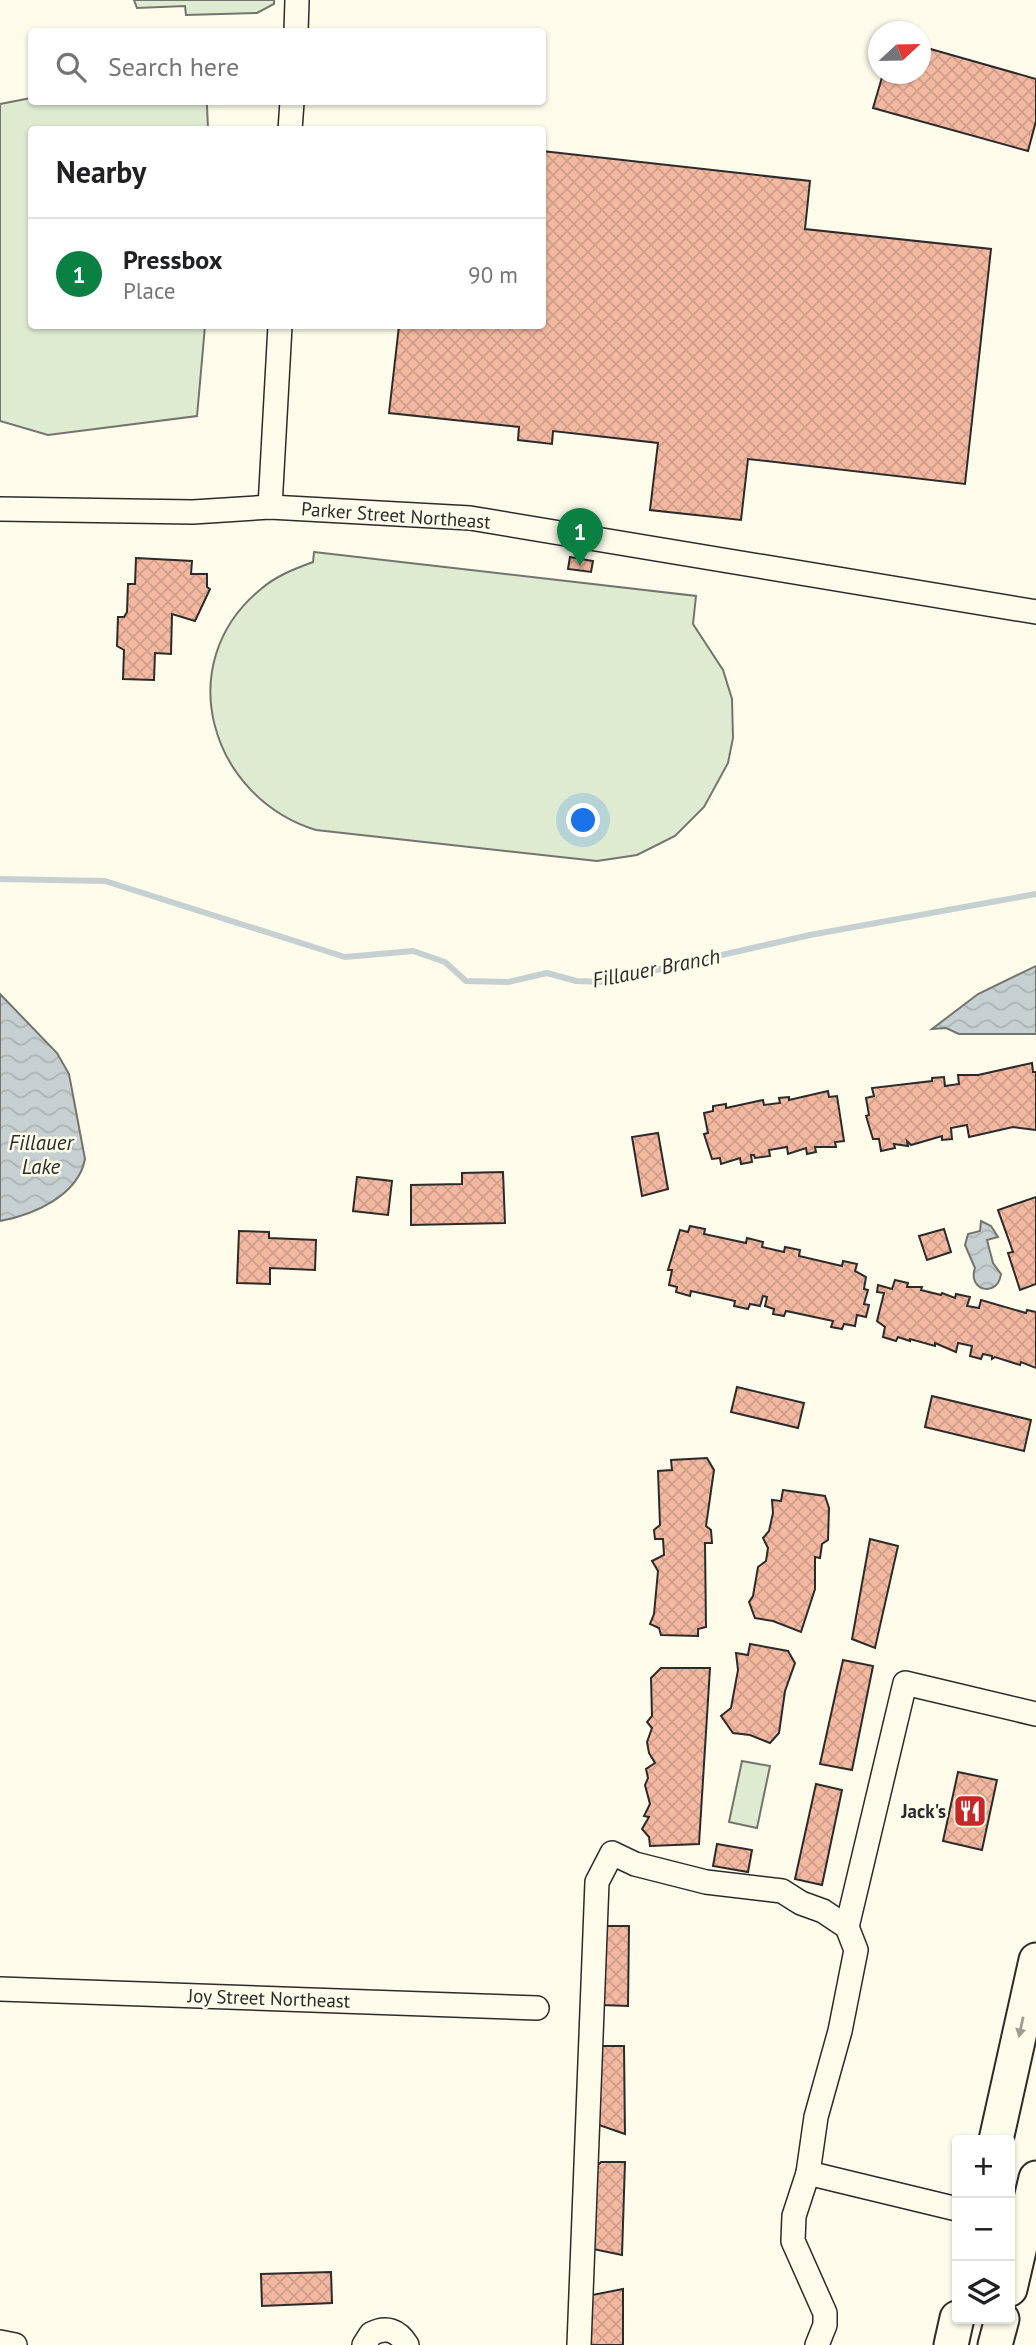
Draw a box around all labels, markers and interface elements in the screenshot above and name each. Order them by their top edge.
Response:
north arrow [868,21,931,84]
search box [28,28,546,105]
icon: search [52,48,90,86]
text: Search here [108,50,239,83]
text: Nearby [56,152,146,191]
text: Pressbox [123,243,222,276]
text: 1 [72,260,86,289]
text: 90 m [468,260,518,289]
text: Place [123,276,176,305]
street label: Parker Street Northeast [300,496,492,534]
pin: 1 [557,508,603,566]
your location [566,803,600,837]
water label: Fillauer Branch [590,942,722,994]
water label: Fillauer Lake [9,1129,75,1180]
restaurant icon: Jack's [951,1792,989,1830]
place label: Jack's [900,1799,946,1823]
street label: Joy Street Northeast [186,1983,351,2013]
one-way arrow [1016,2016,1027,2038]
map controls [952,2135,1015,2324]
button: + [952,2135,1015,2198]
button: − [952,2198,1015,2261]
button: layers [952,2261,1015,2324]

